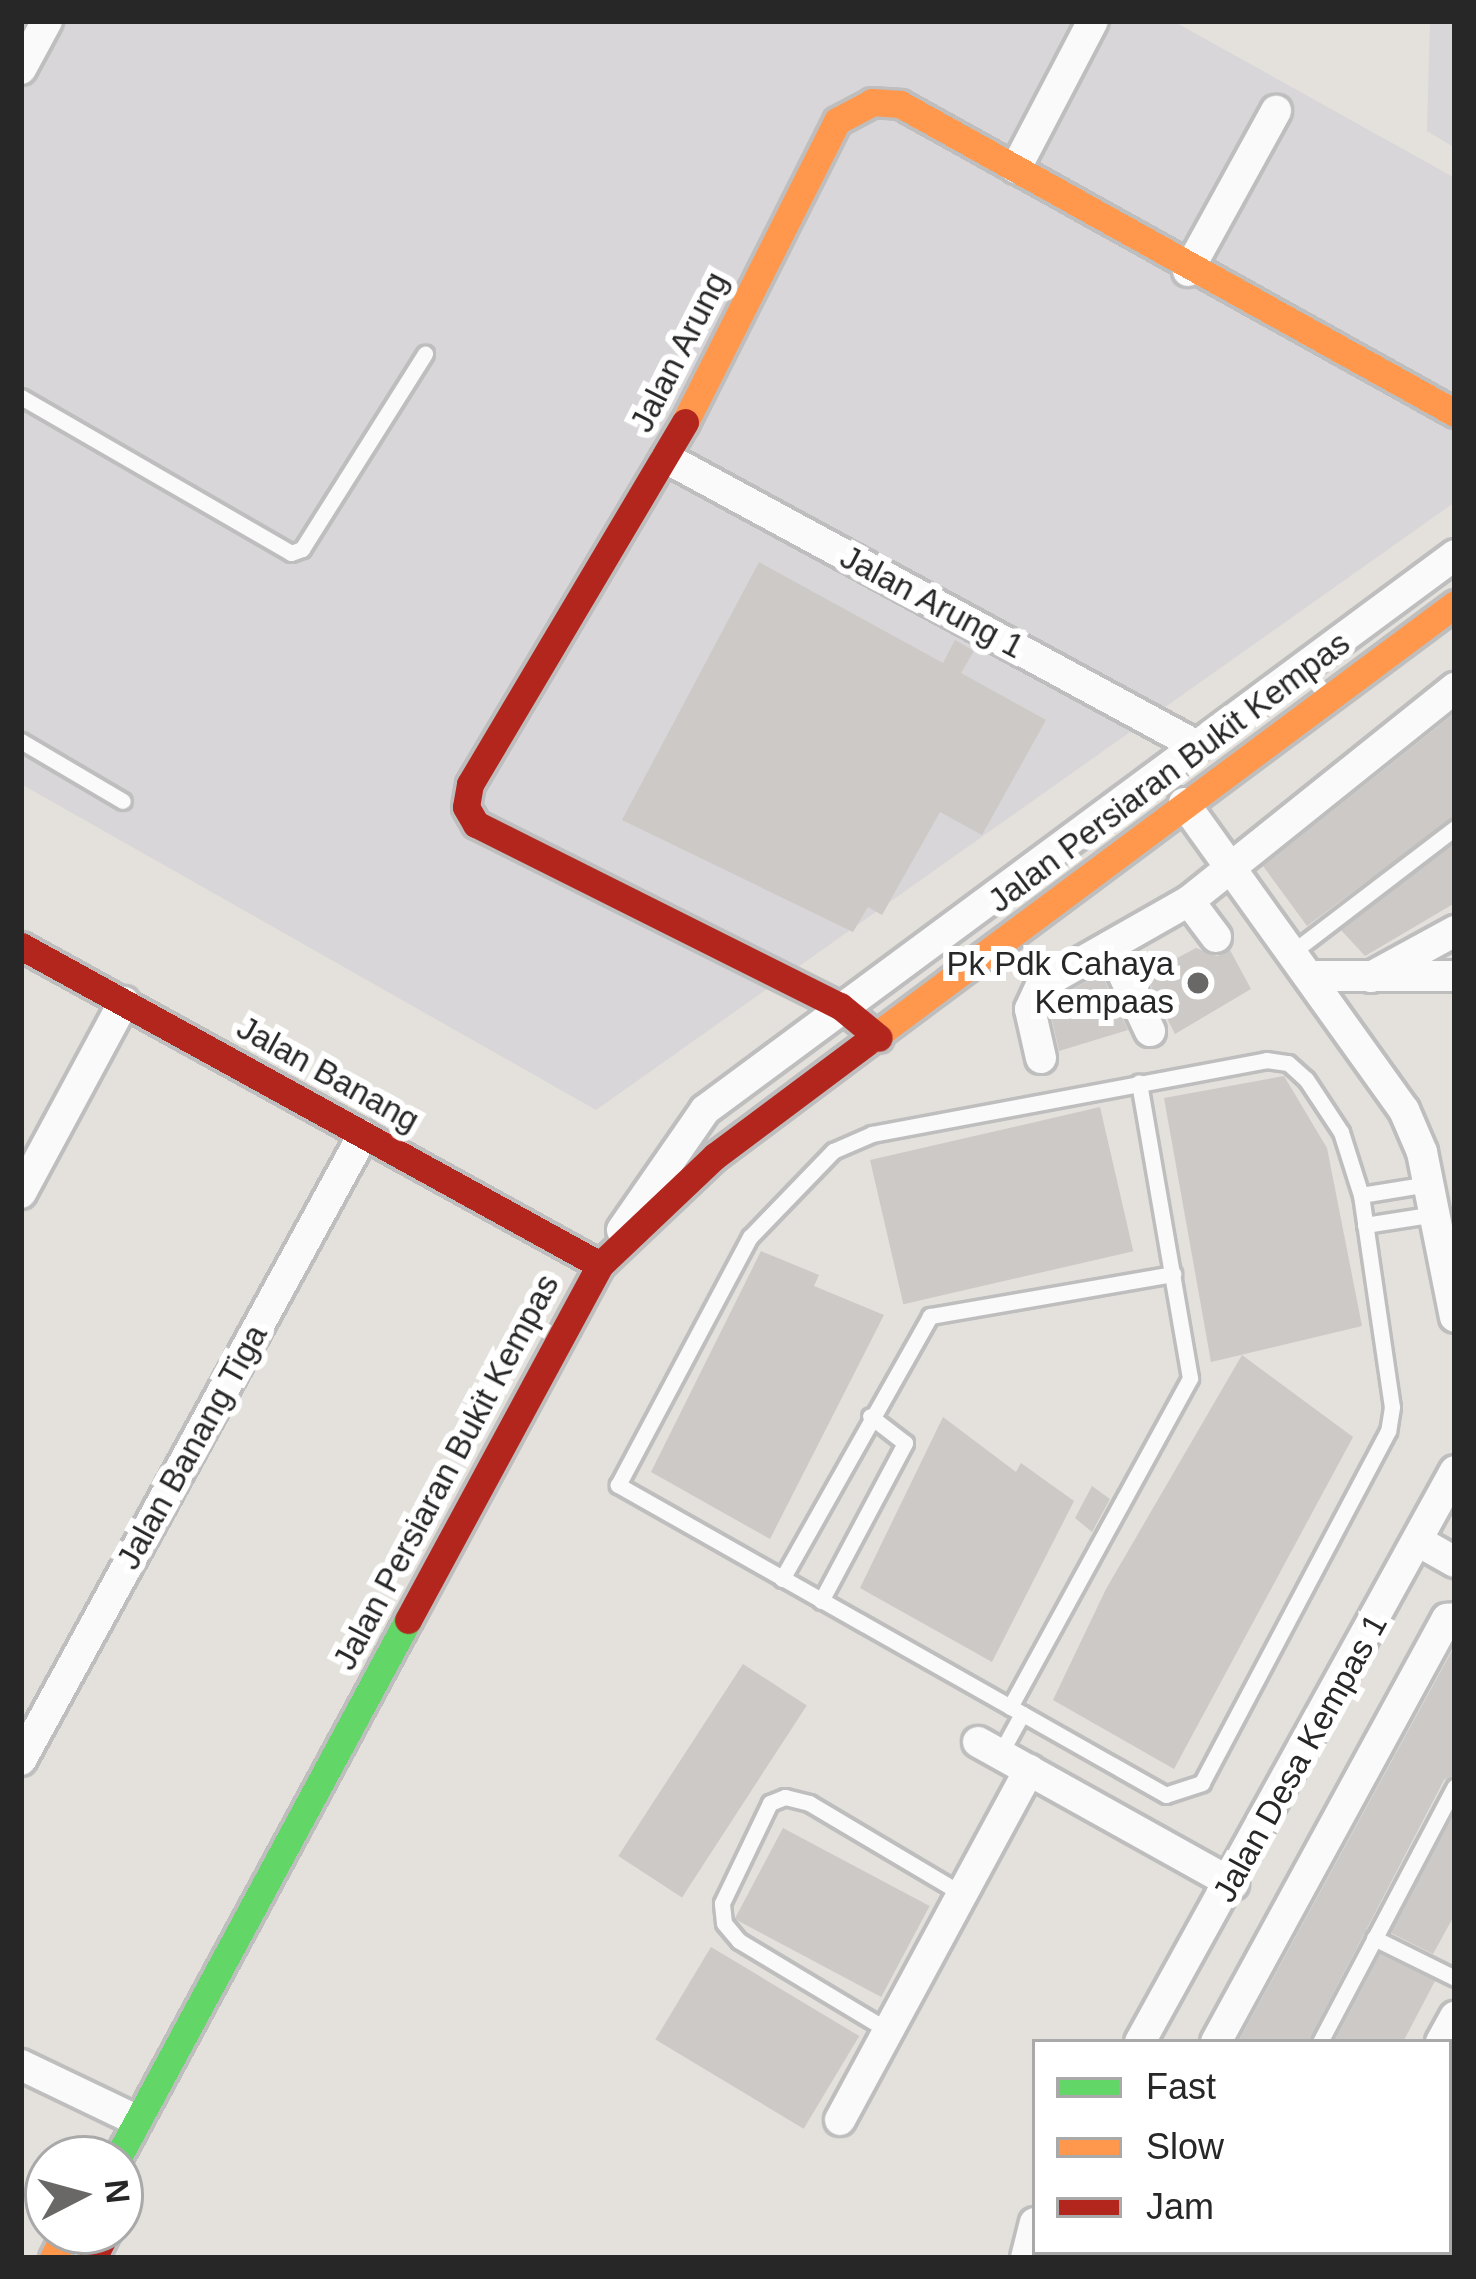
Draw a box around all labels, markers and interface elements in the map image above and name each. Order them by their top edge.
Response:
street label: Jalan Arung [621,265,737,439]
street label: Jalan Arung 1 [833,537,1031,667]
street label: Jalan Persiaran Bukit Kempas [981,623,1357,921]
place label: Pk Pdk Cahaya Kempaas [947,944,1174,1022]
marker: Pk Pdk Cahaya Kempaas [1185,970,1211,996]
street label: Jalan Banang [230,1008,426,1140]
street label: Jalan Persiaran Bukit Kempas [325,1268,567,1676]
street label: Jalan Banang Tiga [108,1318,276,1576]
street label: Jalan Desa Kempas 1 [1204,1607,1396,1909]
legend [1032,2039,1452,2255]
text: Fast [1146,2066,1216,2107]
text: Slow [1146,2126,1224,2167]
north arrow [24,2135,144,2255]
text: N [98,2178,137,2205]
text: Jam [1146,2186,1214,2227]

